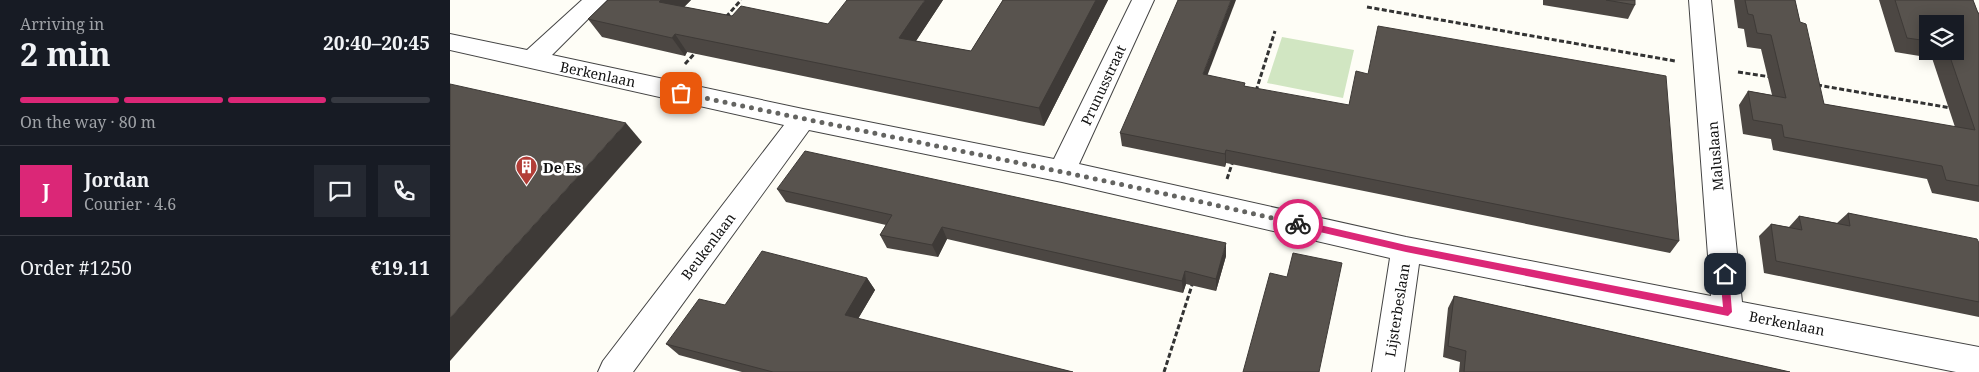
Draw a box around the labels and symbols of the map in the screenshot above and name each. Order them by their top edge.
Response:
street label: Prunusstraat [1076,42,1130,128]
street label: Berkenlaan [558,57,638,91]
pin [660,72,702,114]
street label: Maluslaan [1702,120,1728,192]
building icon: De Es [515,155,539,186]
place label: De Es [543,158,582,177]
courier [1273,199,1323,249]
street label: Beukenlaan [677,209,739,283]
pin [1704,253,1746,295]
street label: Lijsterbeslaan [1380,262,1414,358]
street label: Berkenlaan [1747,306,1827,340]

